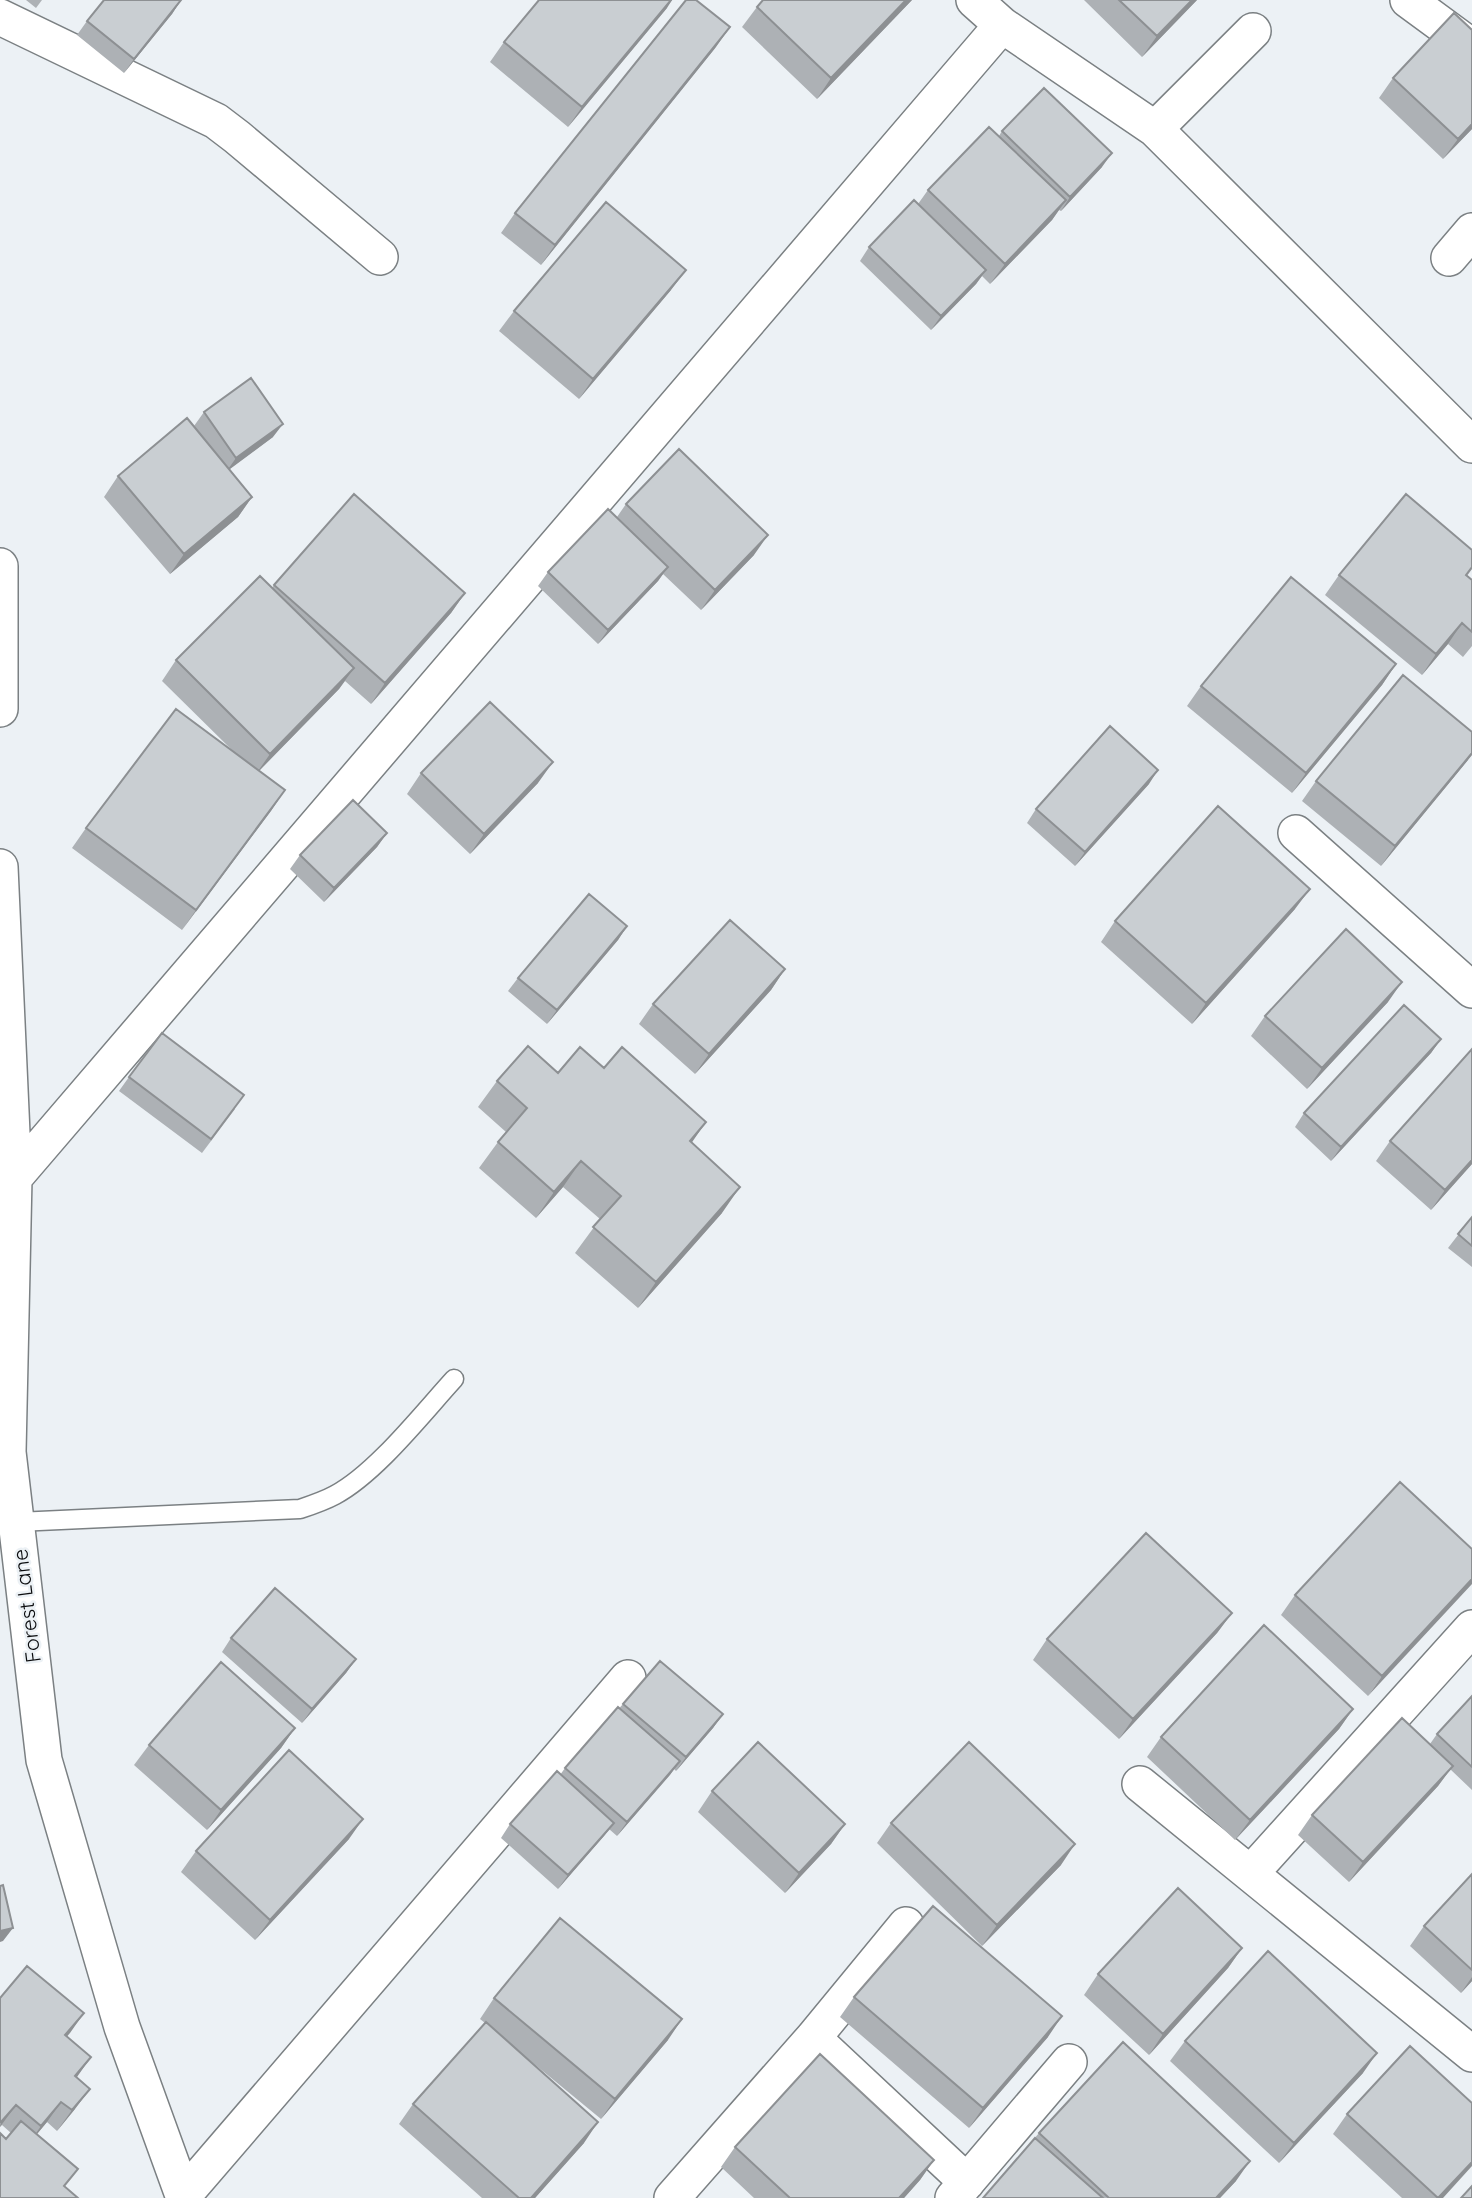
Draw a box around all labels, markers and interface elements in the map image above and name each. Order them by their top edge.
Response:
street label: Forest Lane [6,1548,46,1664]

